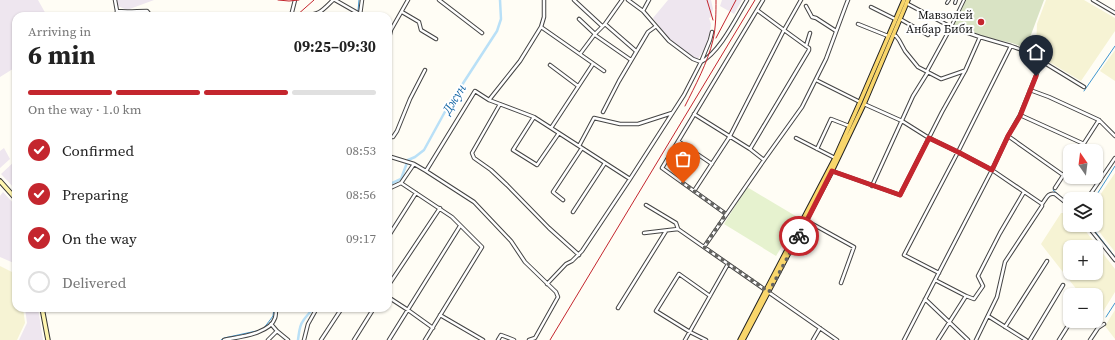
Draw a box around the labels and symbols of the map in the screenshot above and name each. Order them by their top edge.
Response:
place label: Мавзолей Анбар Биби [906,7,973,37]
marker: Мавзолей Анбар Биби [976,17,986,27]
pin [1019,35,1053,76]
water label: Джун [438,80,470,118]
pin [666,142,700,183]
north arrow [1063,144,1103,184]
courier [779,216,819,256]

